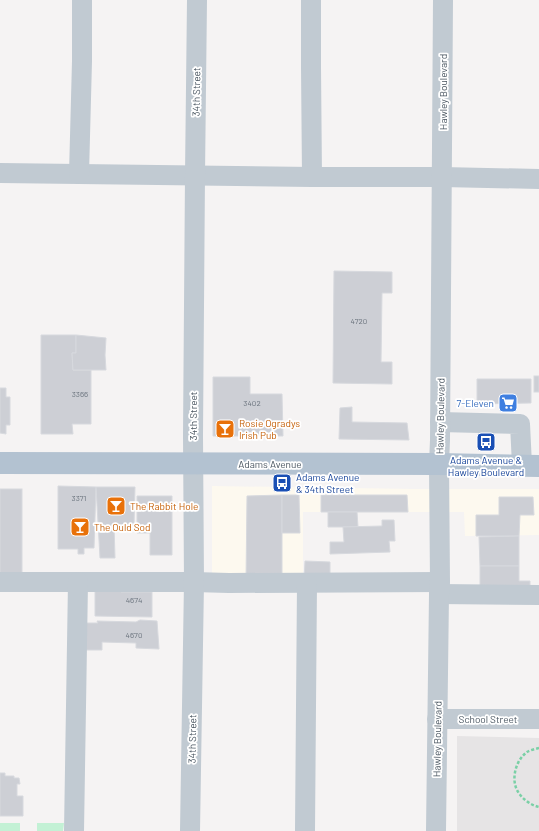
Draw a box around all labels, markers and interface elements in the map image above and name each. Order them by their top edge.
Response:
street label: Hawley Boulevard [437,54,449,130]
street label: 34th Street [190,67,202,117]
house number: 4720 [351,316,367,326]
street label: Hawley Boulevard [433,378,447,454]
house number: 3366 [72,389,88,399]
street label: 34th Street [187,391,199,441]
supermarket icon: 7-Eleven [497,392,519,414]
place label: 7-Eleven [456,397,494,409]
house number: 3402 [243,398,261,408]
place label: Rosie Ogradys Irish Pub [239,417,300,441]
bar icon: Rosie Ogradys Irish Pub [214,418,236,440]
bus stop icon: Adams Avenue & Hawley Boulevard [475,431,497,453]
place label: Adams Avenue & Hawley Boulevard [448,454,524,478]
street label: Adams Avenue [238,458,302,470]
place label: Adams Avenue & 34th Street [296,471,359,495]
bus stop icon: Adams Avenue & 34th Street [271,472,293,494]
house number: 3371 [72,493,87,503]
bar icon: The Rabbit Hole [105,495,127,517]
place label: The Rabbit Hole [130,500,198,512]
bar icon: The Ould Sod [69,516,91,538]
place label: The Ould Sod [94,521,150,533]
house number: 4674 [126,595,142,605]
house number: 4670 [126,630,142,640]
street label: Hawley Boulevard [430,701,444,777]
street label: School Street [459,713,518,725]
street label: 34th Street [186,714,198,764]

